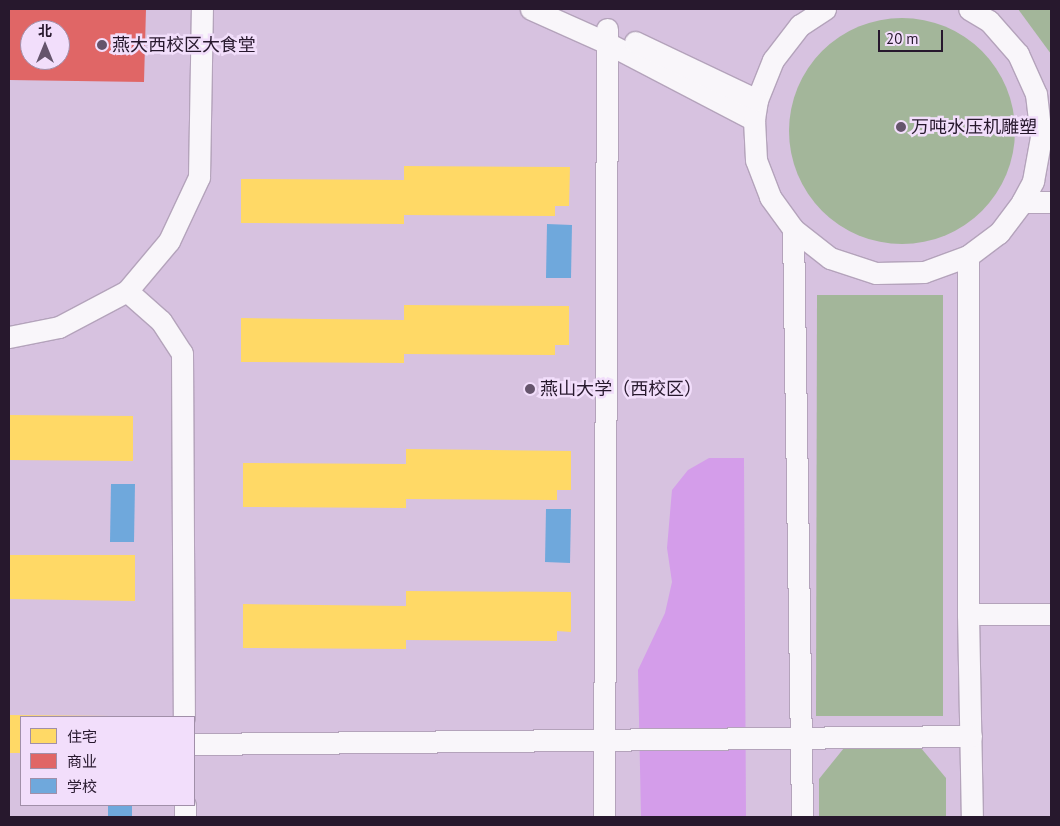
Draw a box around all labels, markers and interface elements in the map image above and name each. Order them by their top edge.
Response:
north arrow [20,20,70,70]
scale bar [880,20,945,52]
text: 北 [38,22,52,40]
text: 20 m [886,29,919,48]
place label: 燕大西校区大食堂 [112,34,256,56]
marker: 燕大西校区大食堂 [96,39,108,51]
place label: 万吨水压机雕塑 [911,116,1037,138]
marker: 万吨水压机雕塑 [895,121,907,133]
place label: 燕山大学（西校区） [540,378,702,400]
marker: 燕山大学（西校区） [524,383,536,395]
legend [20,716,195,806]
text: 住宅 [67,727,97,746]
text: 商业 [67,752,97,771]
text: 学校 [67,777,97,796]

